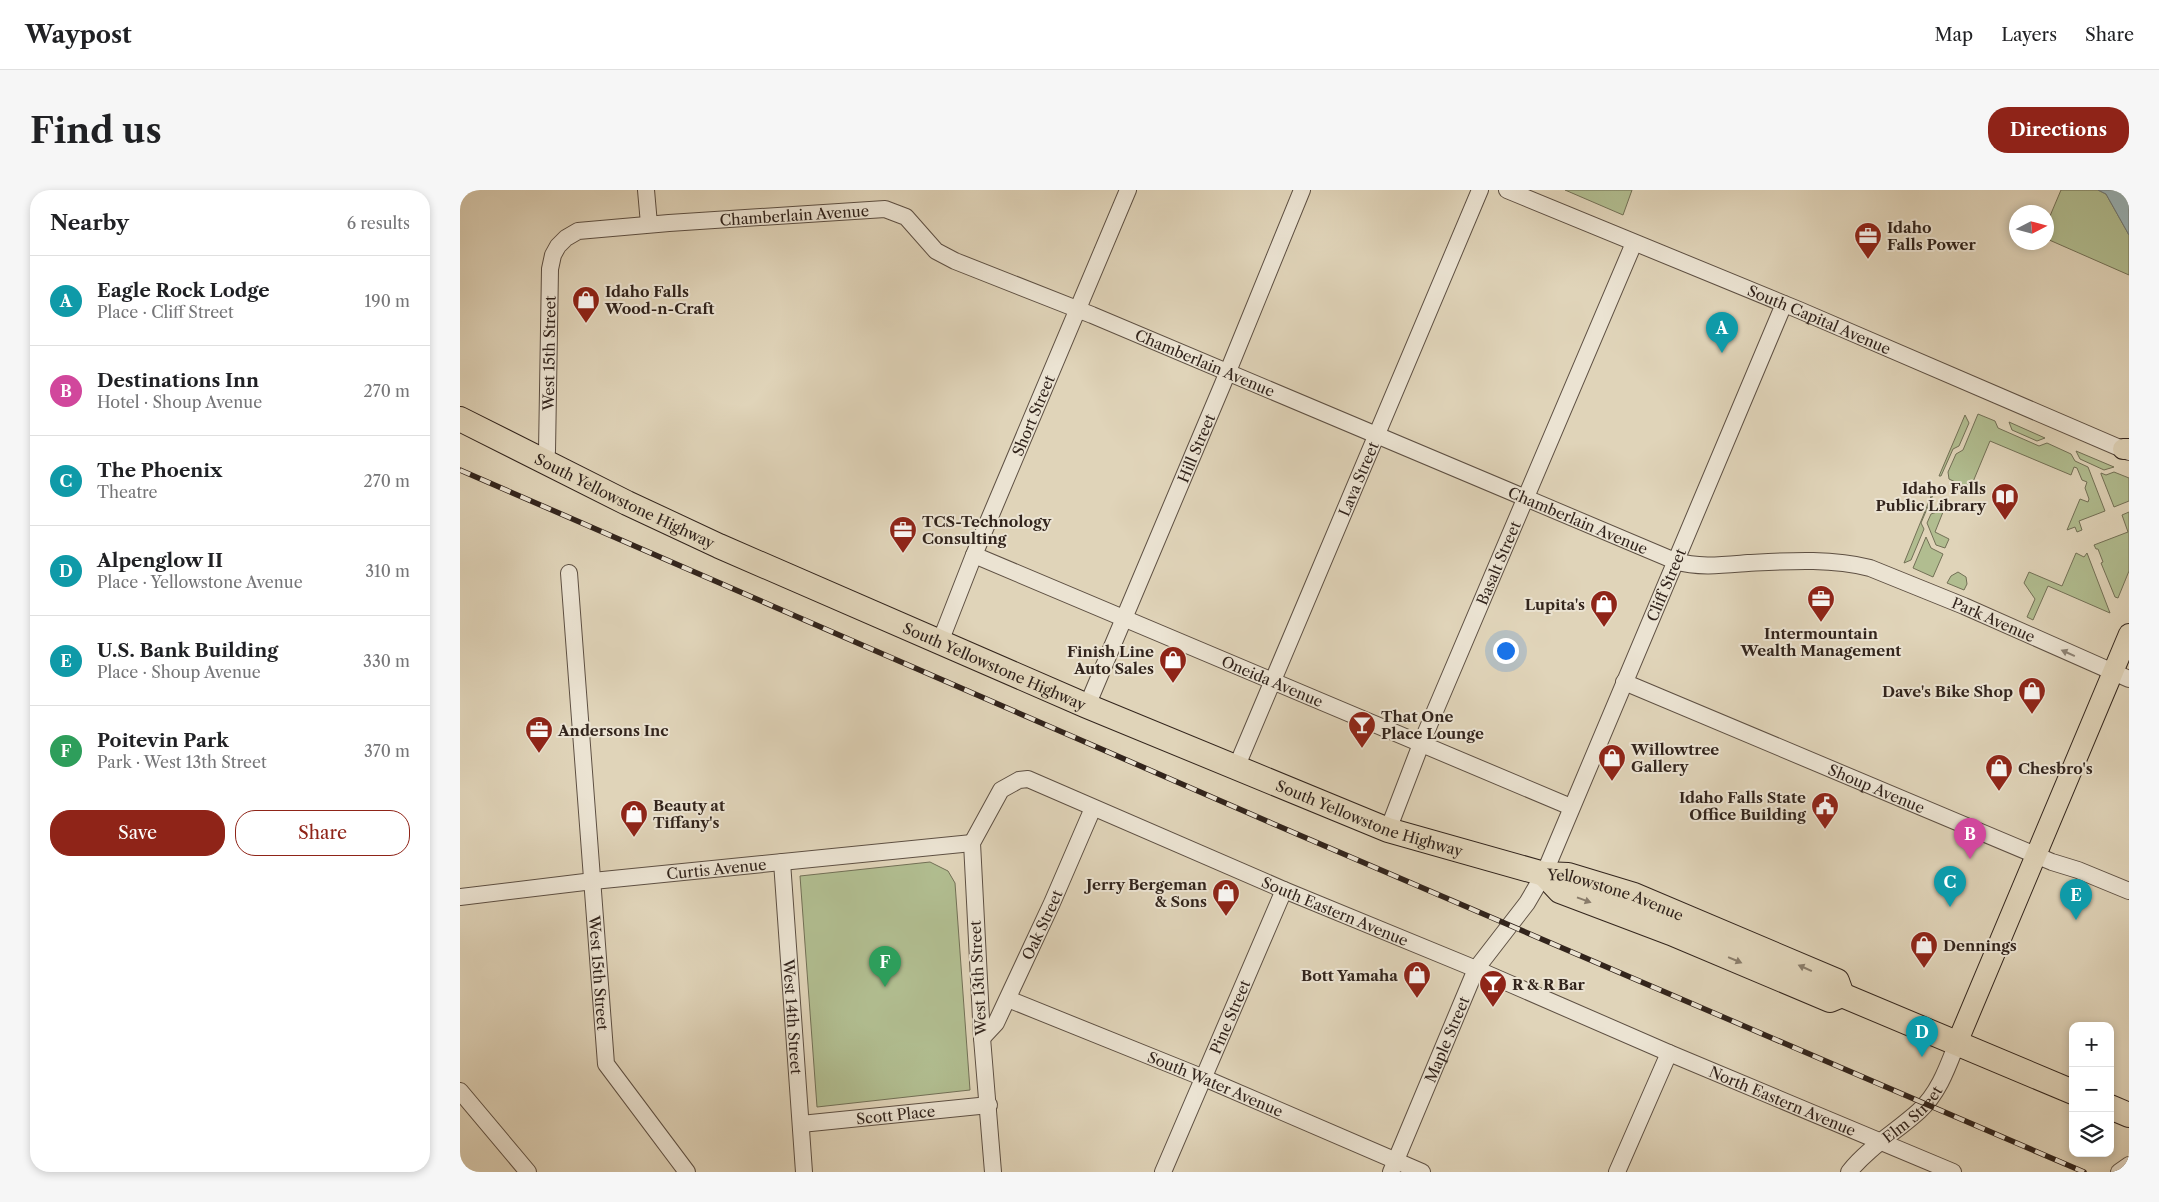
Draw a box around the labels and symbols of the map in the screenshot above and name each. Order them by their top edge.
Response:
street label: Chamberlain Avenue [719,201,870,229]
north arrow [2009,205,2054,250]
place label: Idaho Falls Power [1887,218,1977,254]
office icon: Idaho Falls Power [1853,221,1883,260]
street label: South Capital Avenue [1745,280,1894,358]
place label: Idaho Falls Wood-n-Craft [604,282,715,318]
shop icon: Idaho Falls Wood-n-Craft [571,285,601,324]
street label: West 15th Street [538,295,559,412]
pin: A [1706,312,1738,353]
street label: Chamberlain Avenue [1132,325,1278,401]
street label: Short Street [1008,371,1059,459]
street label: Hill Street [1173,410,1219,485]
street label: Lava Street [1334,438,1383,519]
street label: South Yellowstone Highway [532,449,719,553]
place label: Idaho Falls Public Library [1875,479,1987,515]
street label: Chamberlain Avenue [1505,482,1651,558]
library icon: Idaho Falls Public Library [1990,482,2020,521]
place label: TCS-Technology Consulting [922,512,1052,548]
office icon: TCS-Technology Consulting [888,515,918,554]
street label: Basalt Street [1472,517,1524,608]
street label: Cliff Street [1642,545,1690,624]
office icon: Intermountain Wealth Management [1806,584,1836,623]
shop icon: Lupita's [1589,589,1619,628]
street label: Park Avenue [1949,593,2038,646]
place label: Lupita's [1525,595,1585,614]
street label: South Yellowstone Highway [900,618,1090,714]
place label: Intermountain Wealth Management [1740,624,1901,660]
your location [1493,638,1519,664]
place label: Finish Line Auto Sales [1067,642,1154,678]
shop icon: Finish Line Auto Sales [1158,645,1188,684]
one-way arrow [2061,648,2075,656]
street label: Oneida Avenue [1219,651,1326,711]
shop icon: Dave's Bike Shop [2017,676,2047,715]
place label: Dave's Bike Shop [1882,682,2013,701]
place label: That One Place Lounge [1381,707,1484,743]
bar icon: That One Place Lounge [1347,710,1377,749]
office icon: Andersons Inc [524,715,554,754]
place label: Andersons Inc [557,721,669,740]
place label: Willowtree Gallery [1630,740,1719,776]
shop icon: Willowtree Gallery [1597,743,1627,782]
shop icon: Chesbro's [1984,753,2014,792]
place label: Chesbro's [2018,759,2093,778]
street label: Shoup Avenue [1825,760,1928,817]
street label: South Yellowstone Highway [1273,775,1466,860]
place label: Idaho Falls State Office Building [1679,788,1806,824]
public building icon: Idaho Falls State Office Building [1810,791,1840,830]
place label: Beauty at Tiffany's [653,796,725,832]
shop icon: Beauty at Tiffany's [619,799,649,838]
pin: B [1954,818,1986,859]
street label: Curtis Avenue [666,854,767,883]
street label: Yellowstone Avenue [1546,865,1686,924]
pin: C [1934,866,1966,907]
street label: South Eastern Avenue [1259,872,1411,950]
place label: Jerry Bergeman & Sons [1083,875,1208,911]
shop icon: Jerry Bergeman & Sons [1211,878,1241,917]
pin: E [2060,879,2092,920]
street label: Oak Street [1017,886,1066,963]
one-way arrow [1577,896,1592,904]
street label: West 15th Street [585,914,613,1032]
street label: West 13th Street [965,919,991,1037]
shop icon: Dennings [1909,930,1939,969]
place label: Dennings [1943,936,2017,955]
pin: F [869,946,901,987]
one-way arrow [1728,956,1743,964]
street label: West 14th Street [779,957,807,1076]
shop icon: Bott Yamaha [1402,960,1432,999]
one-way arrow [1798,963,1812,971]
place label: Bott Yamaha [1301,966,1398,985]
bar icon: R & R Bar [1478,969,1508,1008]
place label: R & R Bar [1512,975,1586,994]
street label: Pine Street [1205,976,1254,1057]
street label: Maple Street [1420,993,1473,1085]
pin: D [1906,1016,1938,1057]
street label: South Water Avenue [1145,1047,1286,1120]
street label: North Eastern Avenue [1706,1061,1859,1140]
street label: Elm Street [1878,1082,1946,1147]
street label: Scott Place [855,1101,936,1128]

